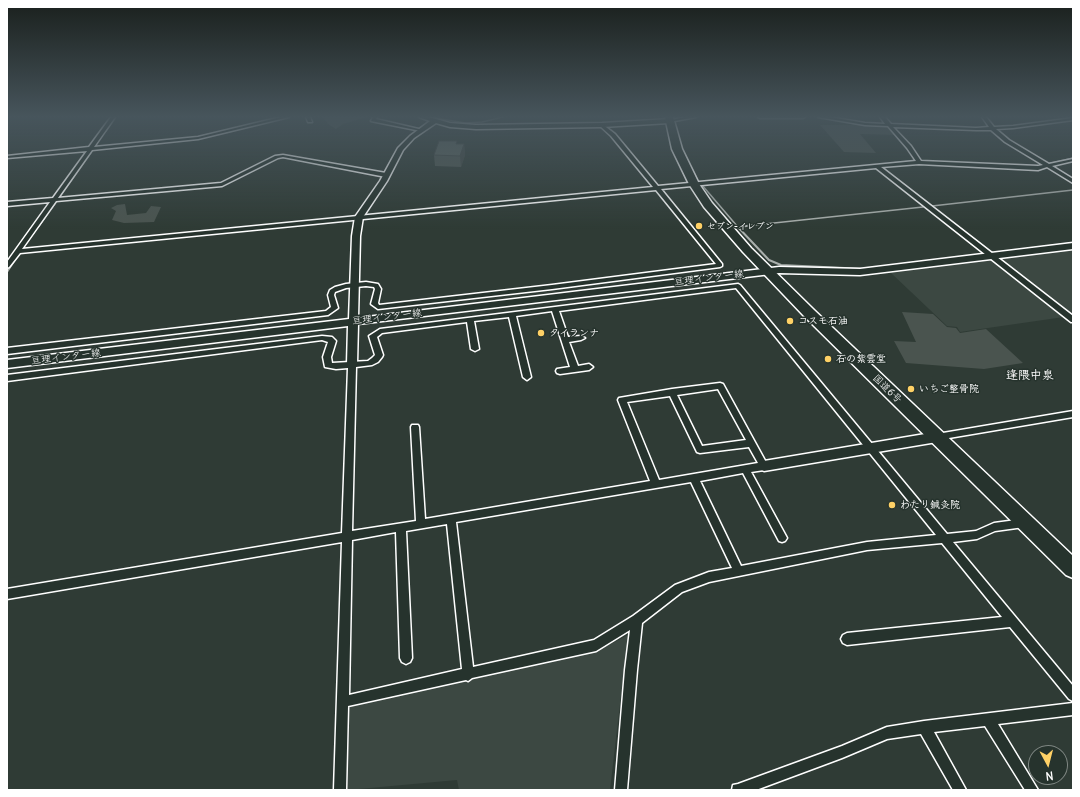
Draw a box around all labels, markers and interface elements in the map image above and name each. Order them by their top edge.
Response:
marker: セブン-イレブン [694,221,704,231]
place label: セブン-イレブン [707,221,774,231]
street label: 亘理インター線 [674,268,744,288]
street label: 亘理インター線 [352,307,422,327]
place label: コスモ石油 [798,315,848,327]
marker: コスモ石油 [785,316,795,326]
place label: タイランナ [549,327,599,339]
marker: タイランナ [536,328,546,338]
street label: 亘理インター線 [31,347,101,367]
place label: 石の紫雲堂 [836,353,886,365]
marker: 石の紫雲堂 [823,354,833,364]
district label: 逢隈中泉 [1006,369,1054,383]
street label: 国道6号 [870,372,904,406]
place label: いちご整骨院 [919,383,979,395]
marker: いちご整骨院 [906,384,916,394]
place label: わたり鍼灸院 [900,499,960,511]
marker: わたり鍼灸院 [887,500,897,510]
north arrow [1028,745,1068,785]
text: N [1045,769,1054,783]

